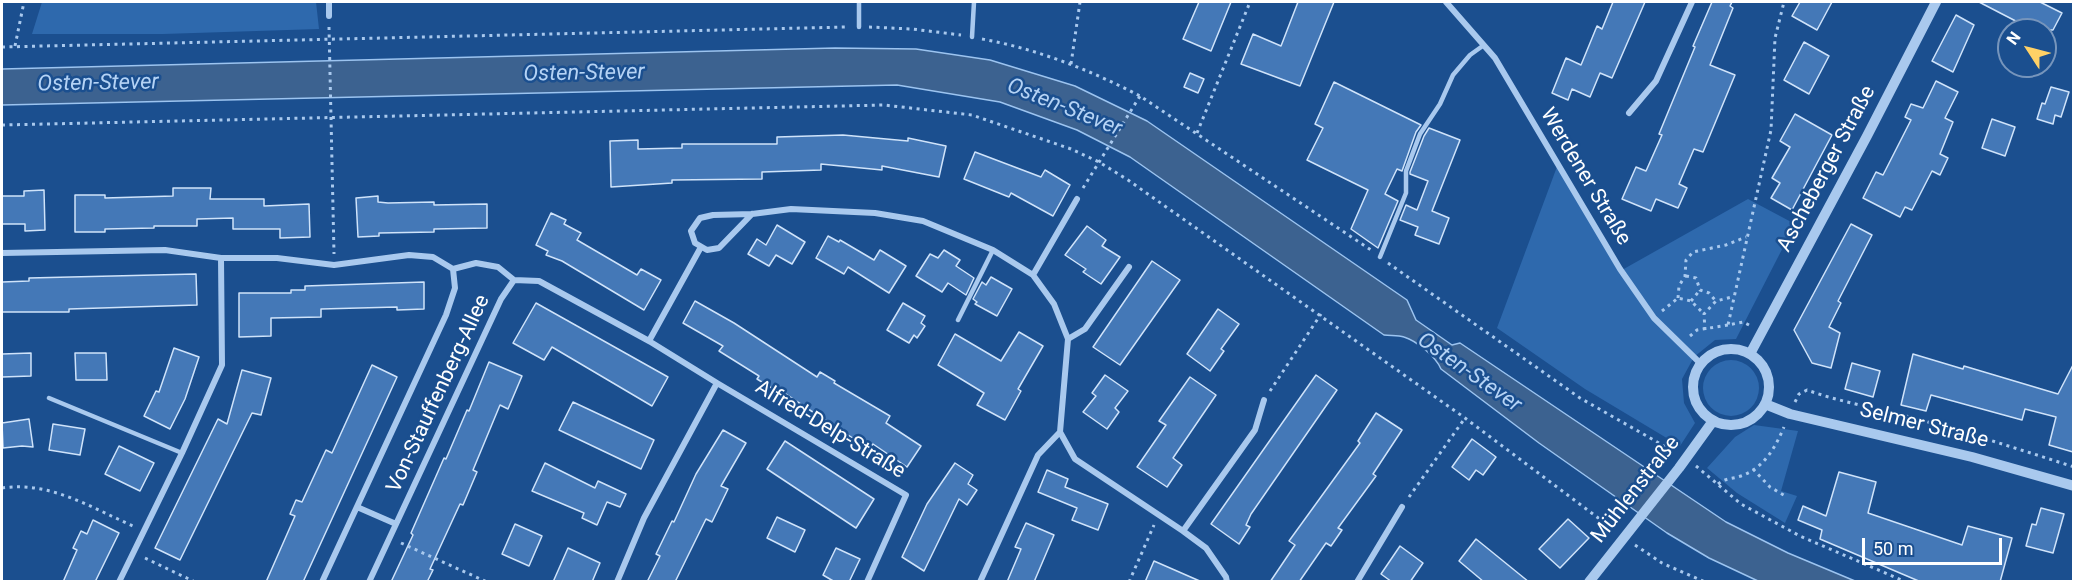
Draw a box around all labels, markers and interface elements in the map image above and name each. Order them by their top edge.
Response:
north arrow [1997,18,2057,78]
text: N [2003,28,2025,48]
water label: Osten-Stever [523,60,645,88]
water label: Osten-Stever [37,70,159,98]
water label: Osten-Stever [1003,73,1125,143]
street label: Ascheberger Straße [1773,82,1881,256]
street label: Werdener Straße [1534,104,1636,250]
street label: Von-Stauffenberg-Allee [382,291,496,497]
water label: Osten-Stever [1412,327,1526,419]
street label: Alfred-Delp-Straße [750,375,910,485]
street label: Selmer Straße [1857,398,1991,454]
street label: Mühlenstraße [1586,432,1686,548]
scale bar [1865,526,2004,564]
text: 50 m [1873,538,1913,559]

